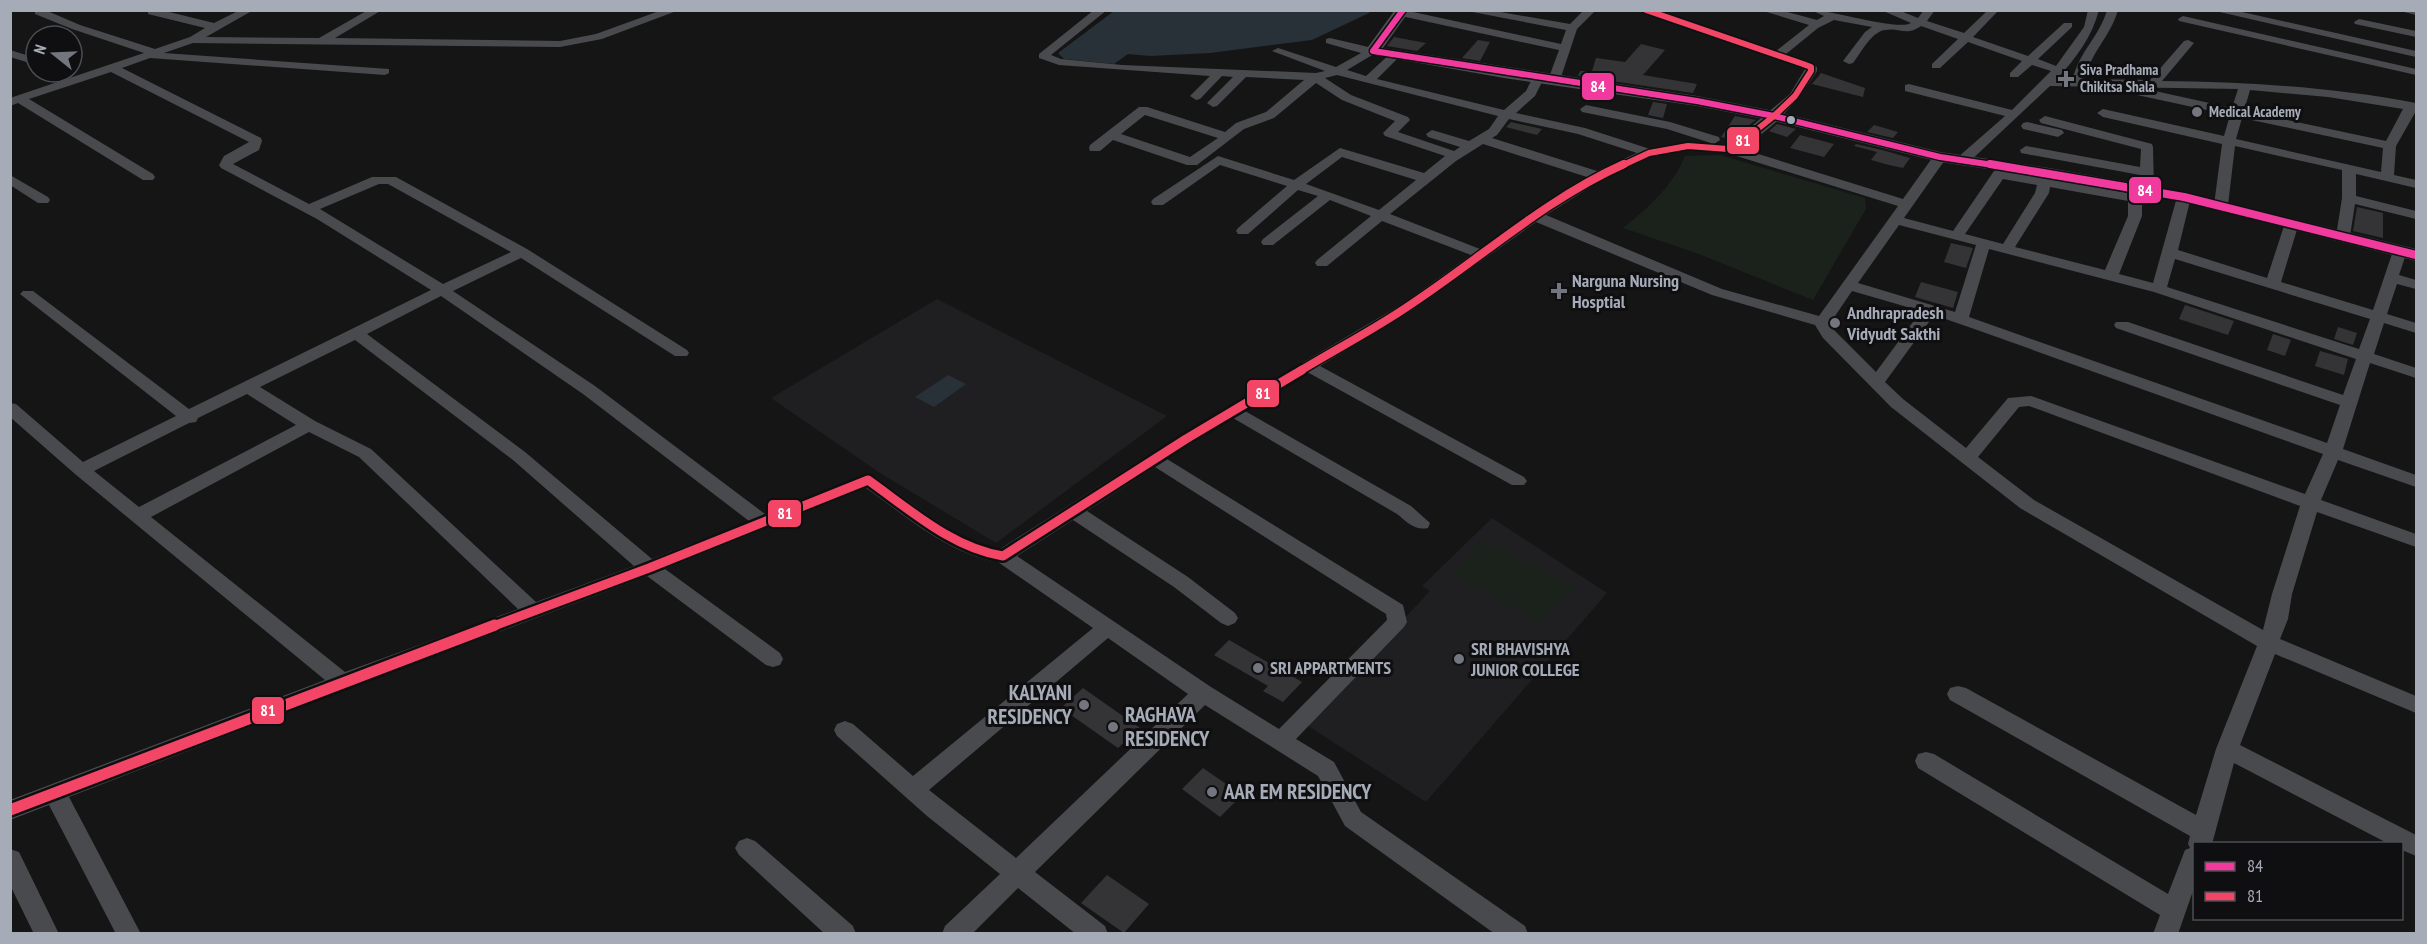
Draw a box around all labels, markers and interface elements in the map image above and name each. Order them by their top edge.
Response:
north arrow [24,24,84,84]
text: N [29,42,51,57]
place label: Siva Pradhama Chikitsa Shala [2080,60,2158,96]
marker: Siva Pradhama Chikitsa Shala [2057,70,2075,88]
line badge: 84 [1581,72,1615,101]
text: 84 [1590,76,1606,96]
place label: Medical Academy [2209,102,2302,121]
marker: Medical Academy [2190,105,2204,119]
unlabelled marker [1785,114,1797,126]
line badge: 81 [1726,126,1760,155]
text: 81 [1735,130,1751,150]
line badge: 84 [2128,176,2162,204]
text: 84 [2137,180,2153,200]
place label: Narguna Nursing Hosptial [1572,269,1679,313]
marker: Narguna Nursing Hosptial [1550,282,1568,300]
place label: Andhrapradesh Vidyudt Sakthi [1846,301,1944,345]
marker: Andhrapradesh Vidyudt Sakthi [1828,316,1842,330]
line badge: 81 [1246,379,1280,408]
text: 81 [1255,383,1271,403]
line badge: 81 [767,499,802,528]
text: 81 [777,503,793,523]
place label: SRI BHAVISHYA JUNIOR COLLEGE [1470,637,1580,681]
marker: SRI BHAVISHYA JUNIOR COLLEGE [1452,652,1466,666]
place label: SRI APPARTMENTS [1270,656,1391,679]
marker: SRI APPARTMENTS [1251,661,1265,675]
place label: KALYANI RESIDENCY [988,679,1073,730]
line badge: 81 [251,696,285,725]
marker: KALYANI RESIDENCY [1077,698,1091,712]
text: 81 [260,700,276,720]
place label: RAGHAVA RESIDENCY [1125,701,1210,752]
marker: RAGHAVA RESIDENCY [1106,720,1120,734]
place label: AAR EM RESIDENCY [1223,778,1372,805]
marker: AAR EM RESIDENCY [1205,785,1219,799]
legend [2193,842,2403,920]
text: 84 [2247,854,2263,877]
text: 81 [2247,884,2263,907]

